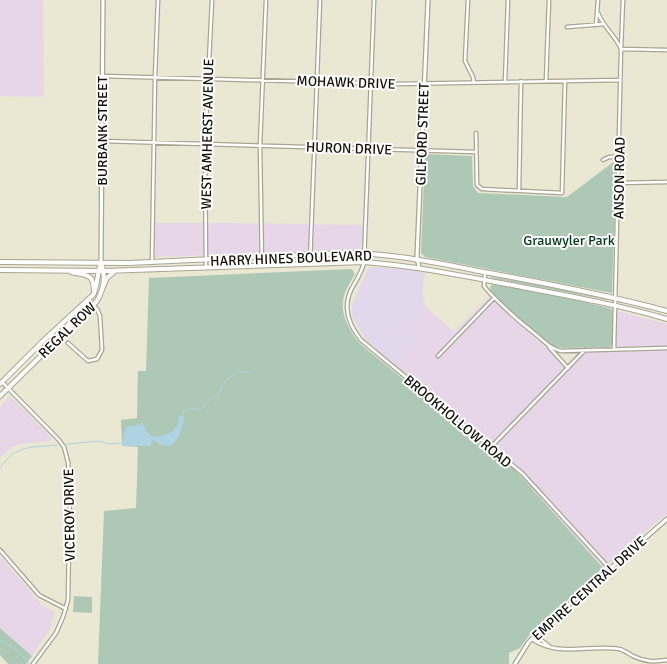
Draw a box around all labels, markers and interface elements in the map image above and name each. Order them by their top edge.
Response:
street label: WEST AMHERST AVENUE [198,58,217,210]
street label: MOHAWK DRIVE [296,72,396,93]
street label: BURBANK STREET [94,76,111,186]
street label: GILFORD STREET [412,82,433,186]
street label: ANSON ROAD [610,137,629,219]
street label: HURON DRIVE [306,138,393,159]
park label: Grauwyler Park [523,232,615,249]
street label: HARRY HINES BOULEVARD [210,247,372,270]
street label: REGAL ROW [35,299,100,362]
street label: BROOKHOLLOW ROAD [400,371,515,471]
street label: VICEROY DRIVE [60,468,79,562]
street label: EMPIRE CENTRAL DRIVE [529,532,650,644]

